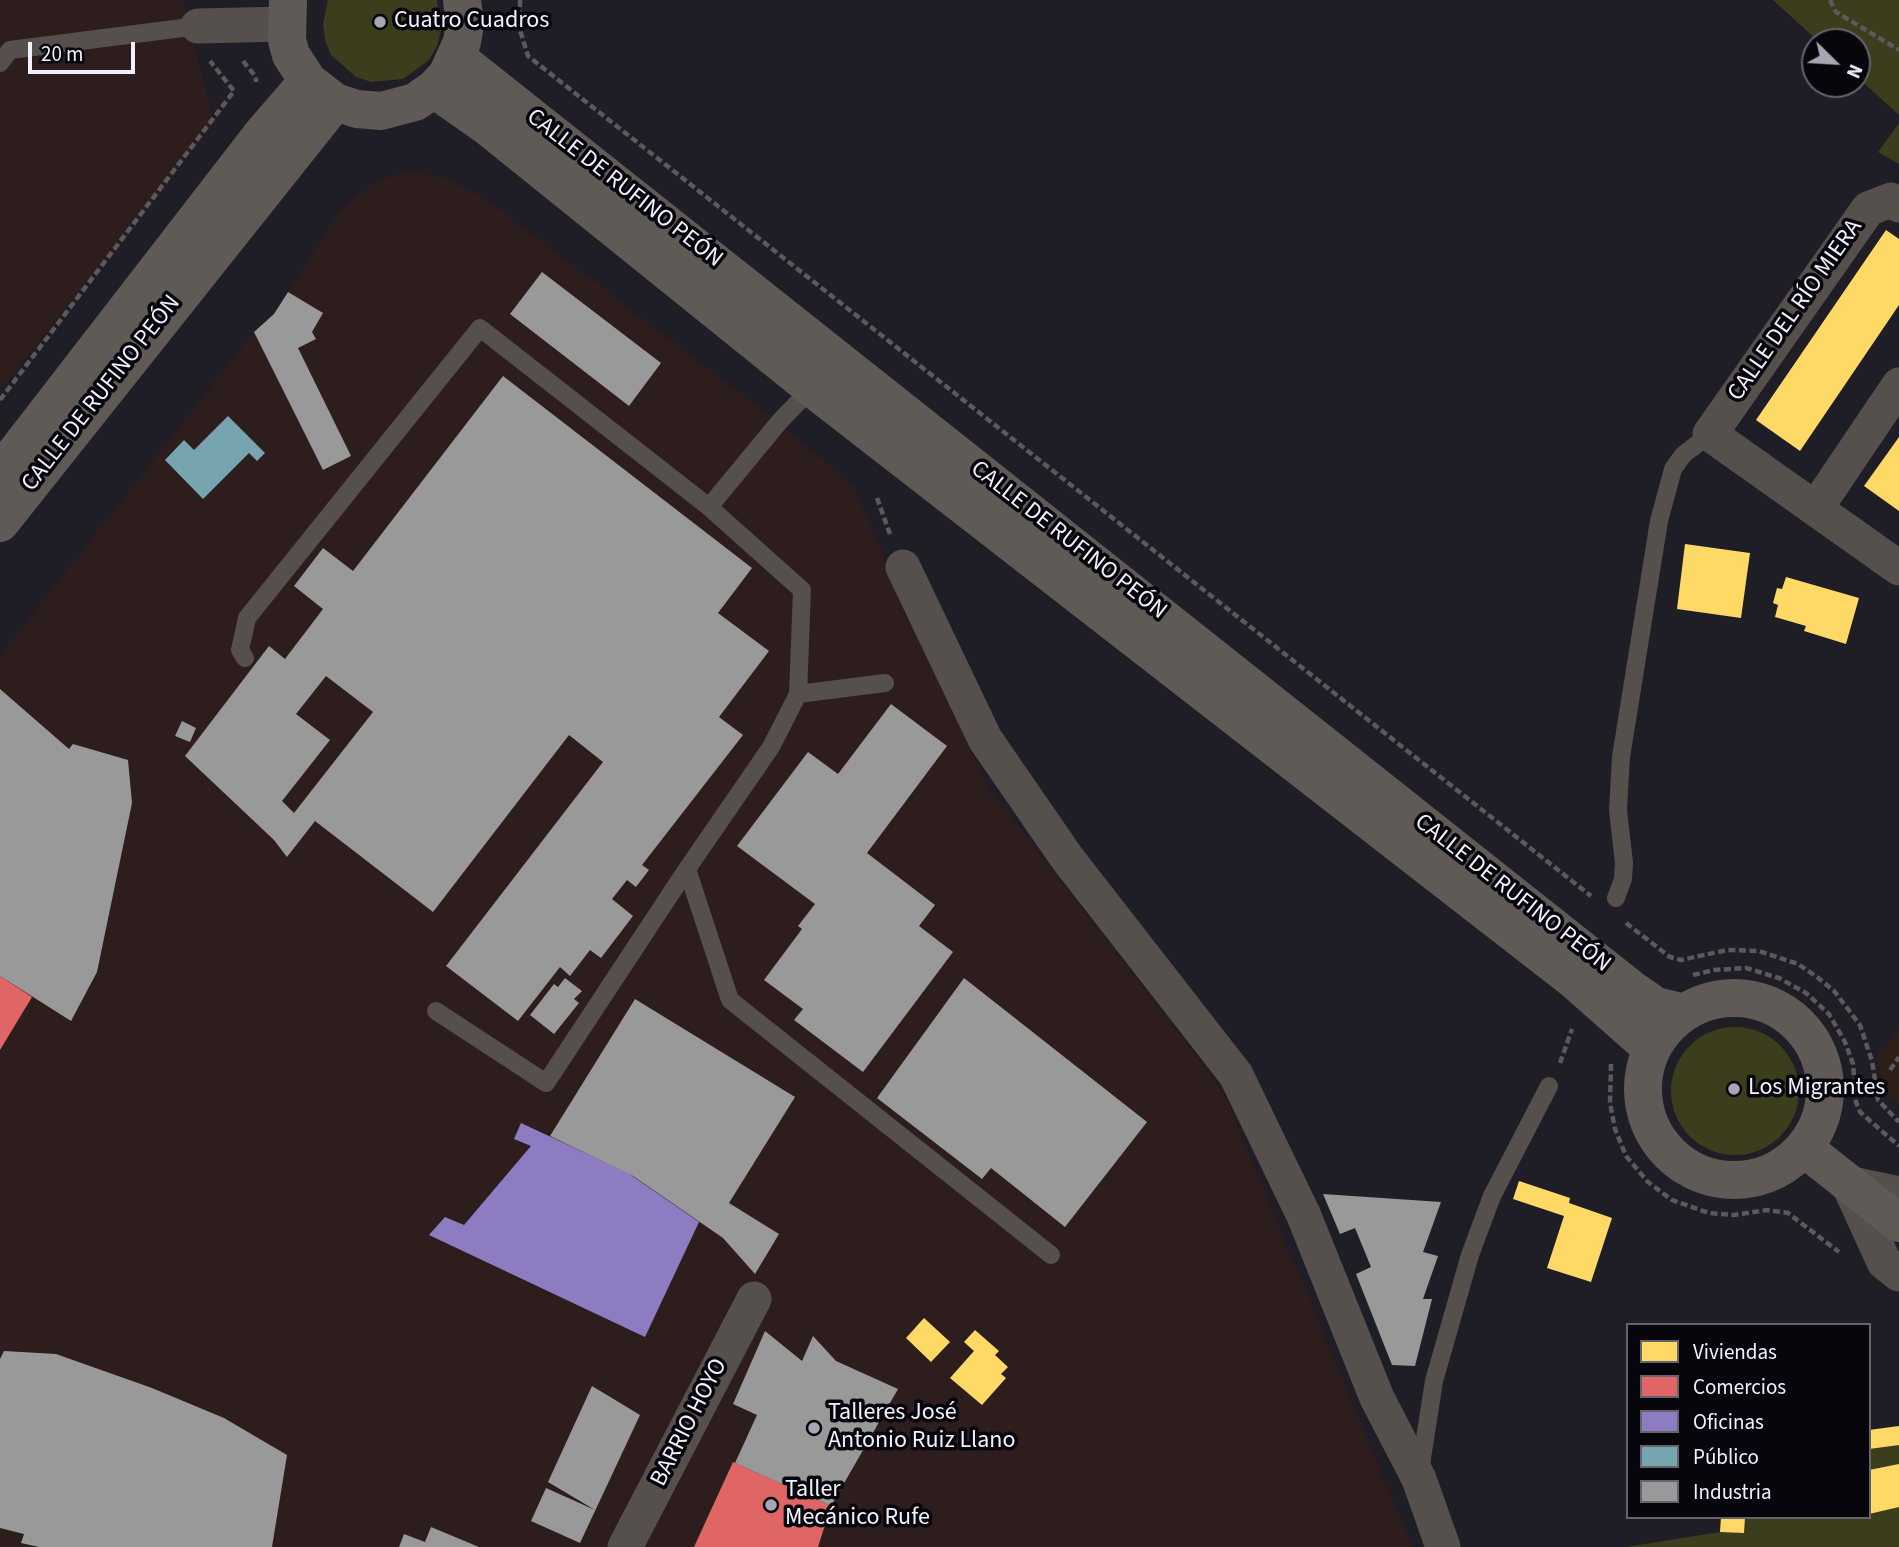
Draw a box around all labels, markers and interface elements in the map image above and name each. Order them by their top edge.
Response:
place label: Cuatro Cuadros [394,8,549,36]
marker: Cuatro Cuadros [372,14,388,30]
scale bar [32,28,138,72]
north arrow [1801,28,1871,98]
text: 20 m [41,39,83,69]
text: N [1839,60,1869,82]
street label: CALLE DE RUFINO PEÓN [520,103,728,275]
street label: CALLE DEL RÍO MIERA [1723,215,1869,407]
street label: CALLE DE RUFINO PEÓN [16,290,188,498]
street label: CALLE DE RUFINO PEÓN [964,455,1172,627]
street label: CALLE DE RUFINO PEÓN [1408,808,1616,980]
place label: Los Migrantes [1748,1075,1885,1103]
marker: Los Migrantes [1726,1081,1742,1097]
legend [1626,1323,1871,1519]
text: Viviendas [1693,1337,1777,1367]
street label: BARRIO HOYO [645,1354,735,1492]
text: Comercios [1693,1372,1786,1402]
place label: Talleres José Antonio Ruiz Llano [828,1400,1015,1456]
text: Oficinas [1693,1407,1764,1437]
marker: Talleres José Antonio Ruiz Llano [806,1420,822,1436]
text: Público [1693,1442,1759,1472]
place label: Taller Mecánico Rufe [785,1477,930,1533]
text: Industria [1693,1477,1772,1507]
marker: Taller Mecánico Rufe [763,1497,779,1513]

